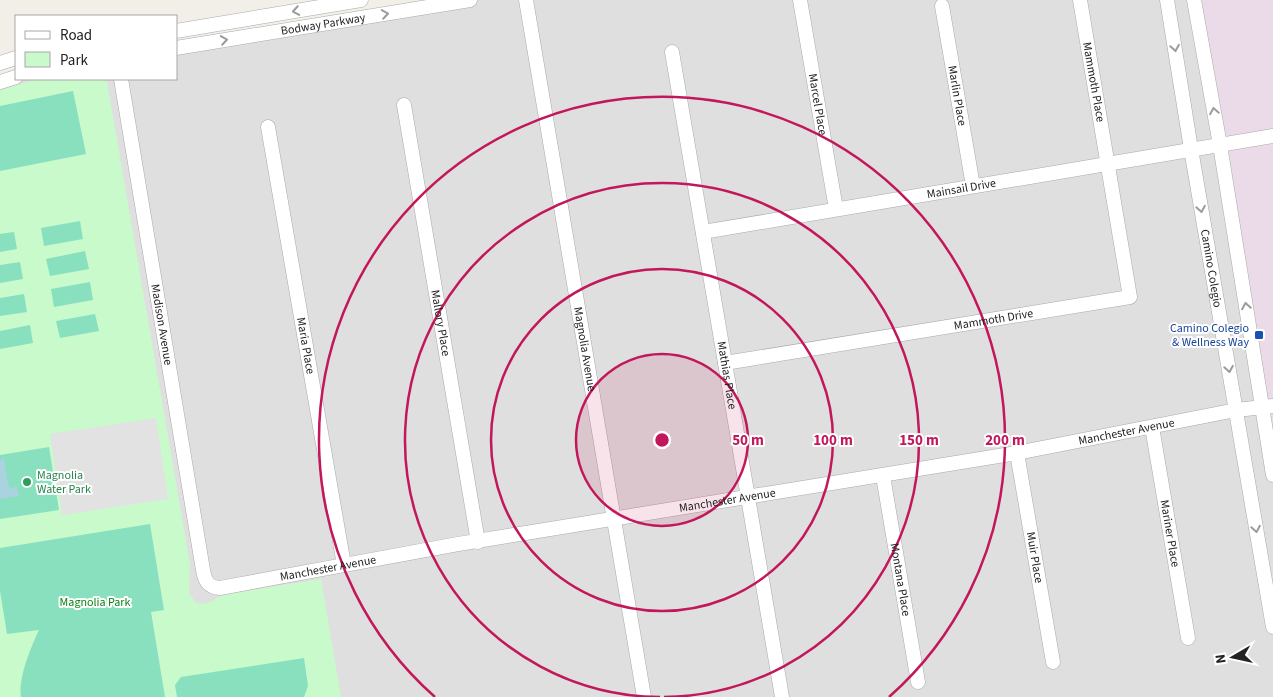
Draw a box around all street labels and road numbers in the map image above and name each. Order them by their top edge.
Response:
street label: Bodway Parkway [280,9,367,40]
street label: Mammoth Place [1078,41,1109,123]
street label: Marlin Place [943,64,971,127]
street label: Marcel Place [804,72,831,137]
street label: Mainsail Drive [926,175,997,203]
street label: Camino Colegio [1196,228,1226,309]
street label: Madison Avenue [146,283,177,367]
street label: Mallory Place [426,289,454,357]
street label: Mammoth Drive [953,305,1034,335]
street label: Magnolia Avenue [569,306,600,393]
street label: Maria Place [292,316,319,376]
street label: Mathias Place [712,340,741,411]
street label: Manchester Avenue [1077,414,1176,450]
street label: Manchester Avenue [678,484,777,517]
street label: Mariner Place [1156,499,1184,569]
street label: Muir Place [1022,531,1047,585]
street label: Montana Place [886,542,915,617]
street label: Manchester Avenue [279,551,378,586]

